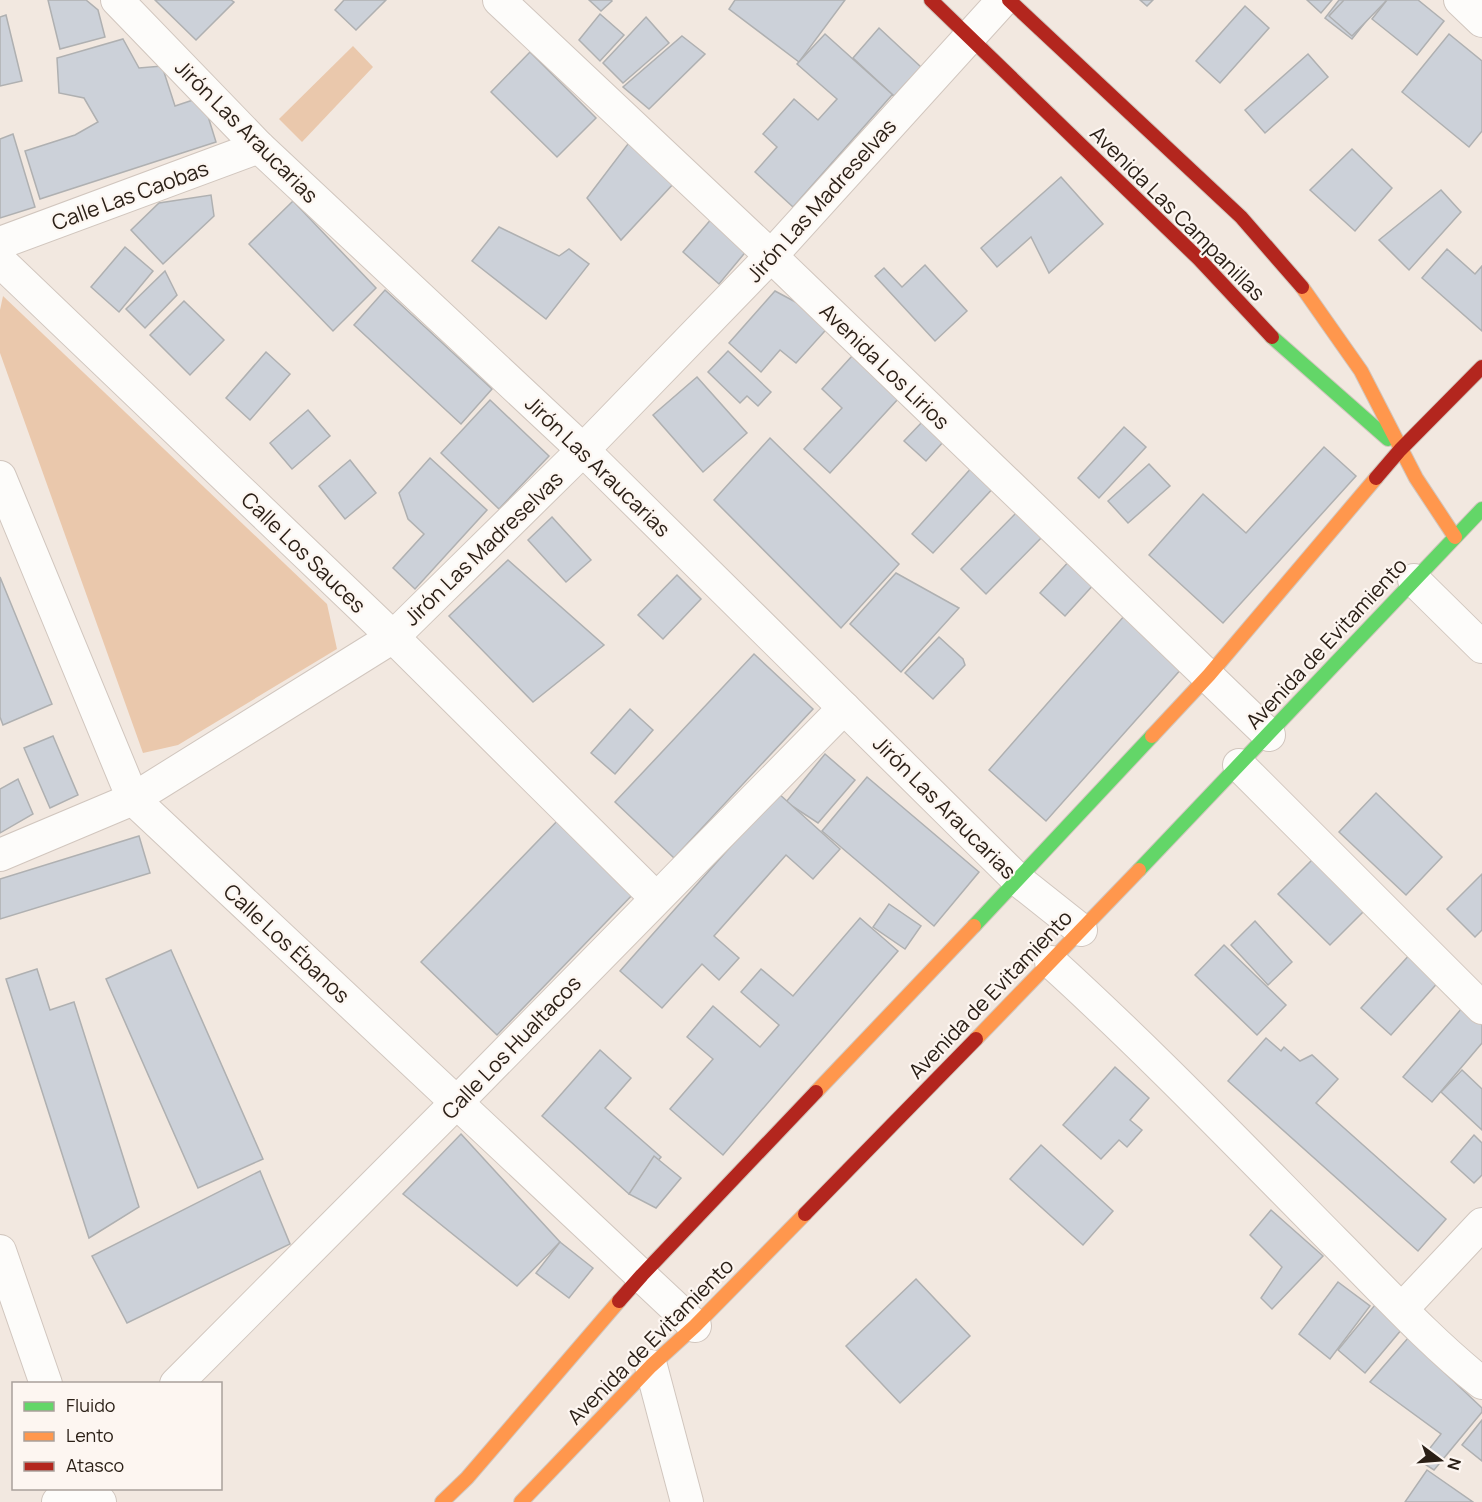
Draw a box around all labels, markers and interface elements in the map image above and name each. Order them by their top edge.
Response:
street label: Jirón Las Araucarias [169,53,325,209]
street label: Jirón Las Madreselvas [740,112,902,288]
street label: Avenida Las Campanillas [1085,120,1271,306]
street label: Calle Las Caobas [48,154,212,236]
street label: Avenida Los Lirios [814,297,956,435]
street label: Jirón Las Araucarias [519,389,677,543]
street label: Jirón Las Madreselvas [397,465,569,631]
street label: Calle Los Sauces [236,485,372,619]
street label: Avenida de Evitamiento [1239,551,1413,735]
street label: Jirón Las Araucarias [867,729,1023,885]
street label: Calle Los Ébanos [218,877,356,1009]
street label: Avenida de Evitamiento [902,904,1078,1084]
street label: Calle Los Hualtacos [435,969,587,1125]
street label: Avenida de Evitamiento [561,1252,739,1430]
legend [12,1382,222,1490]
text: Fluido [66,1393,115,1417]
text: Lento [66,1423,114,1447]
north arrow [1410,1430,1470,1490]
text: Atasco [66,1453,124,1477]
text: N [1442,1456,1467,1473]

